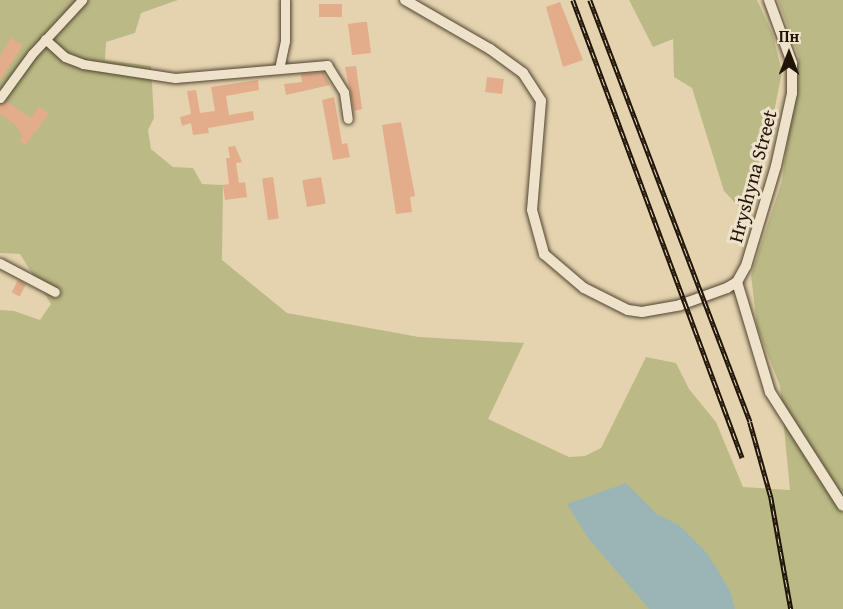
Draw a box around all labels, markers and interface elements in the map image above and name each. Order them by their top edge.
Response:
north arrow [759,24,819,84]
text: Пн [779,24,799,48]
street label: Hryshyna Street [723,107,781,245]

